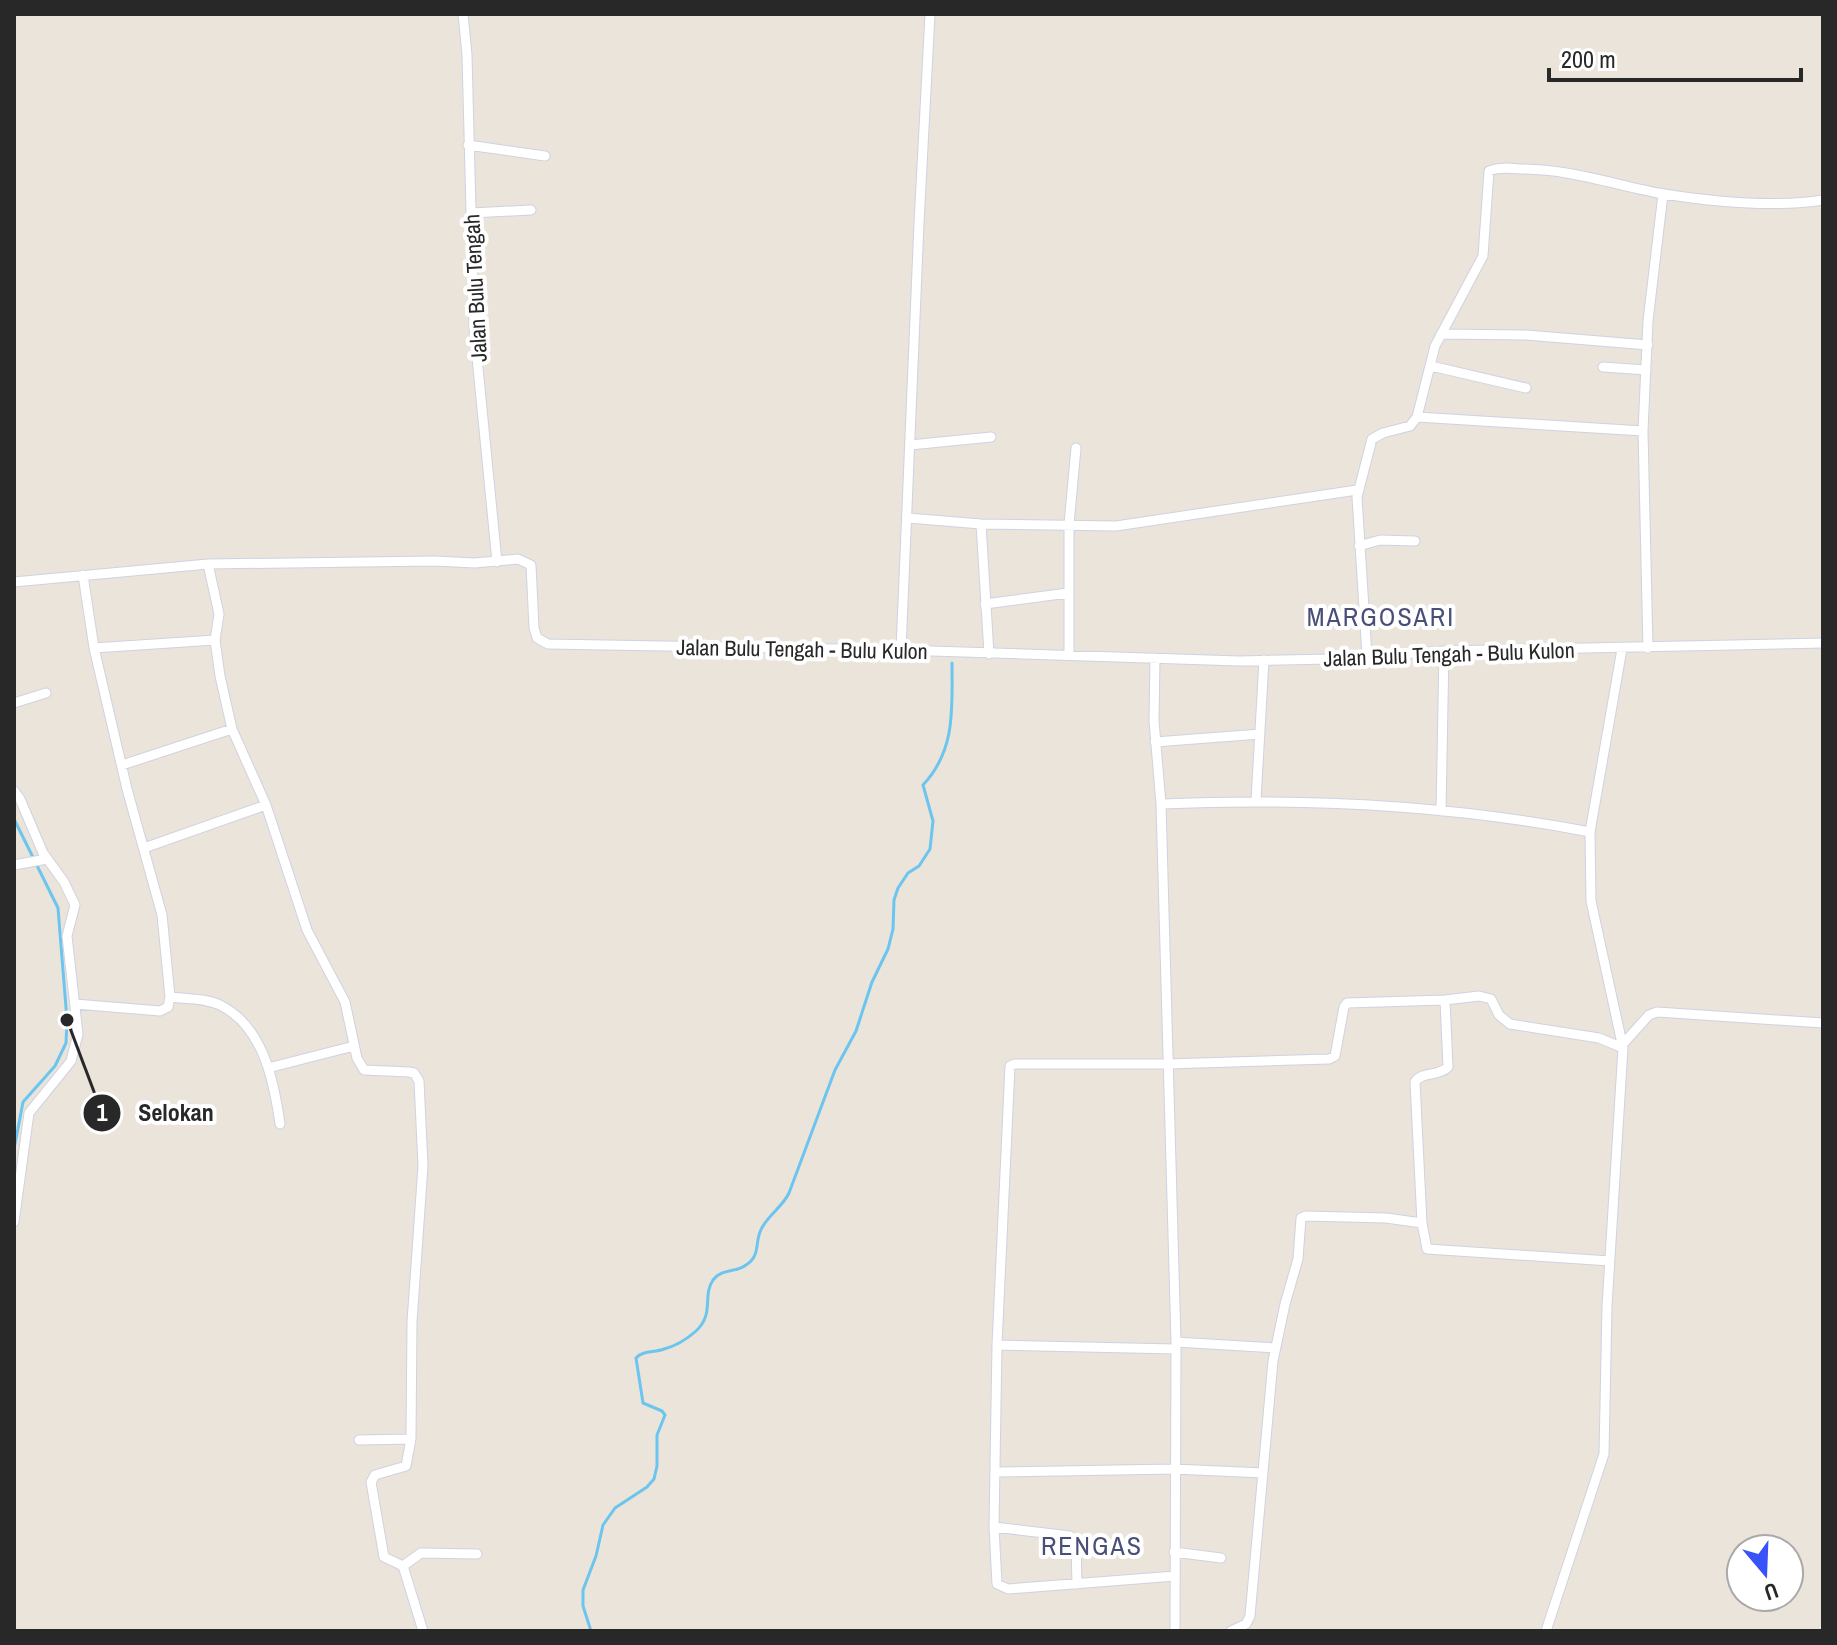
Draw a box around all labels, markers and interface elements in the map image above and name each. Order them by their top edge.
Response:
scale bar [1549,32,1801,82]
text: 200 m [1561,43,1616,75]
street label: Jalan Bulu Tengah [456,213,494,363]
district label: MARGOSARI [1307,599,1455,634]
street label: Jalan Bulu Tengah - Bulu Kulon [676,632,928,666]
street label: Jalan Bulu Tengah - Bulu Kulon [1323,635,1575,673]
callout: Selokan [82,1089,229,1137]
text: 1 [97,1096,108,1128]
text: Selokan [138,1096,214,1128]
district label: RENGAS [1041,1528,1143,1563]
north arrow [1725,1533,1805,1613]
text: U [1760,1576,1783,1608]

